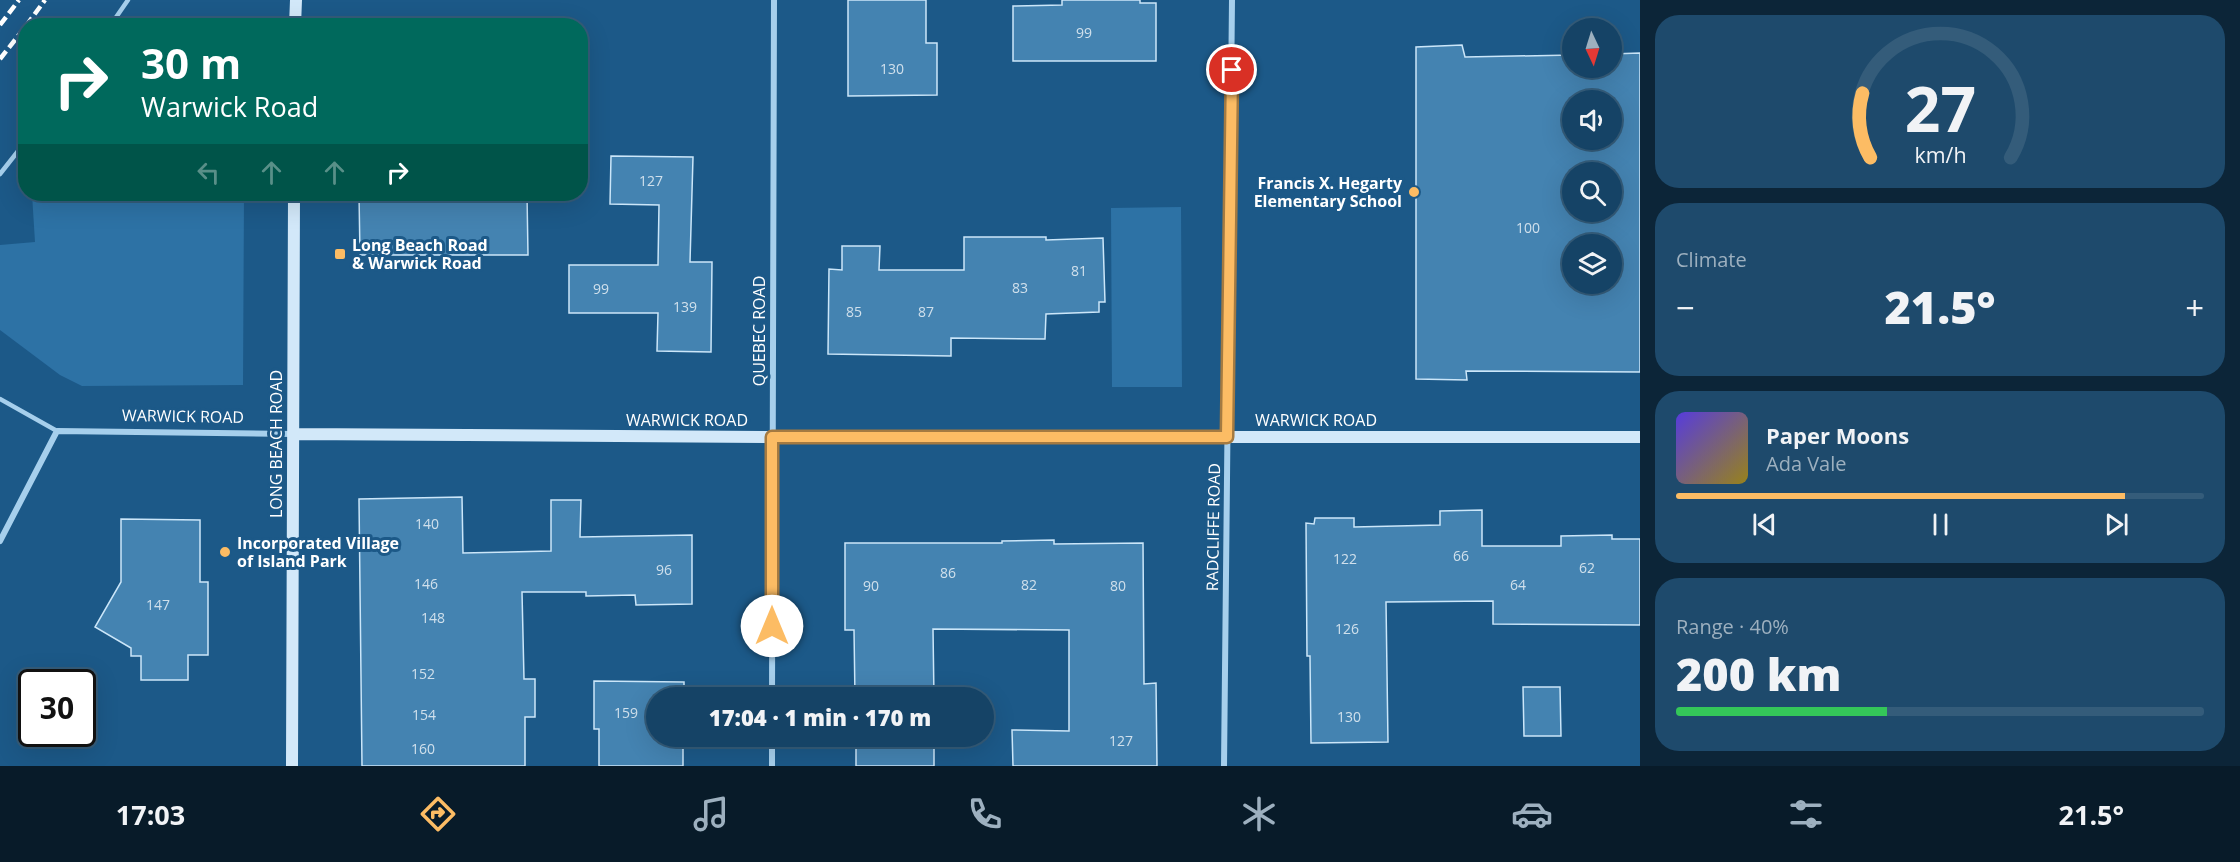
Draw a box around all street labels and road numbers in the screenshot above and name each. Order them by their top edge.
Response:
street label: QUEBEC ROAD [748,276,770,386]
street label: LONG BEACH ROAD [265,370,287,518]
street label: WARWICK ROAD [122,404,244,428]
street label: WARWICK ROAD [626,409,748,431]
street label: WARWICK ROAD [1255,409,1377,431]
street label: RADCLIFFE ROAD [1201,463,1225,591]

